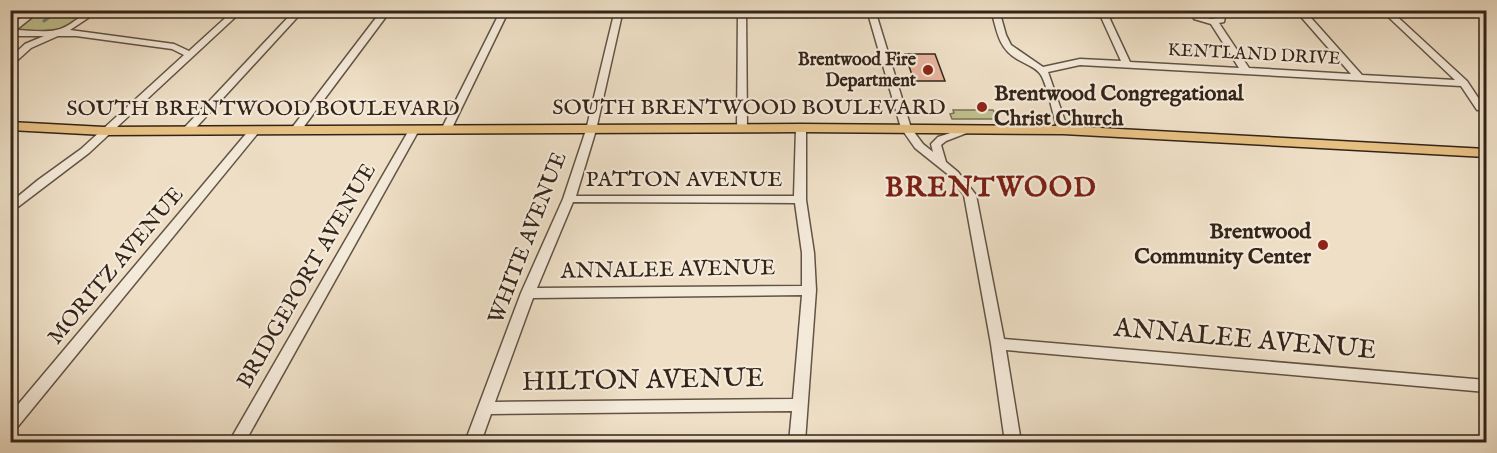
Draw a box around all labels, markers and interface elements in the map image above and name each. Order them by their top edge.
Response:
street label: KENTLAND DRIVE [1167,39,1341,71]
place label: Brentwood Fire Department [798,49,917,93]
marker: Brentwood Fire Department [921,63,935,77]
place label: Brentwood Congregational Christ Church [994,80,1245,133]
street label: SOUTH BRENTWOOD BOULEVARD [552,94,946,122]
street label: SOUTH BRENTWOOD BOULEVARD [66,95,460,123]
marker: Brentwood Congregational Christ Church [975,100,989,114]
street label: WHITE AVENUE [482,148,574,328]
street label: BRIDGEPORT AVENUE [231,159,383,393]
street label: PATTON AVENUE [585,166,783,194]
district label: BRENTWOOD [885,171,1097,206]
street label: MORITZ AVENUE [42,181,190,351]
place label: Brentwood Community Center [1134,218,1312,271]
marker: Brentwood Community Center [1316,238,1330,252]
street label: ANNALEE AVENUE [559,254,776,286]
street label: ANNALEE AVENUE [1111,311,1378,368]
street label: HILTON AVENUE [522,362,764,400]

